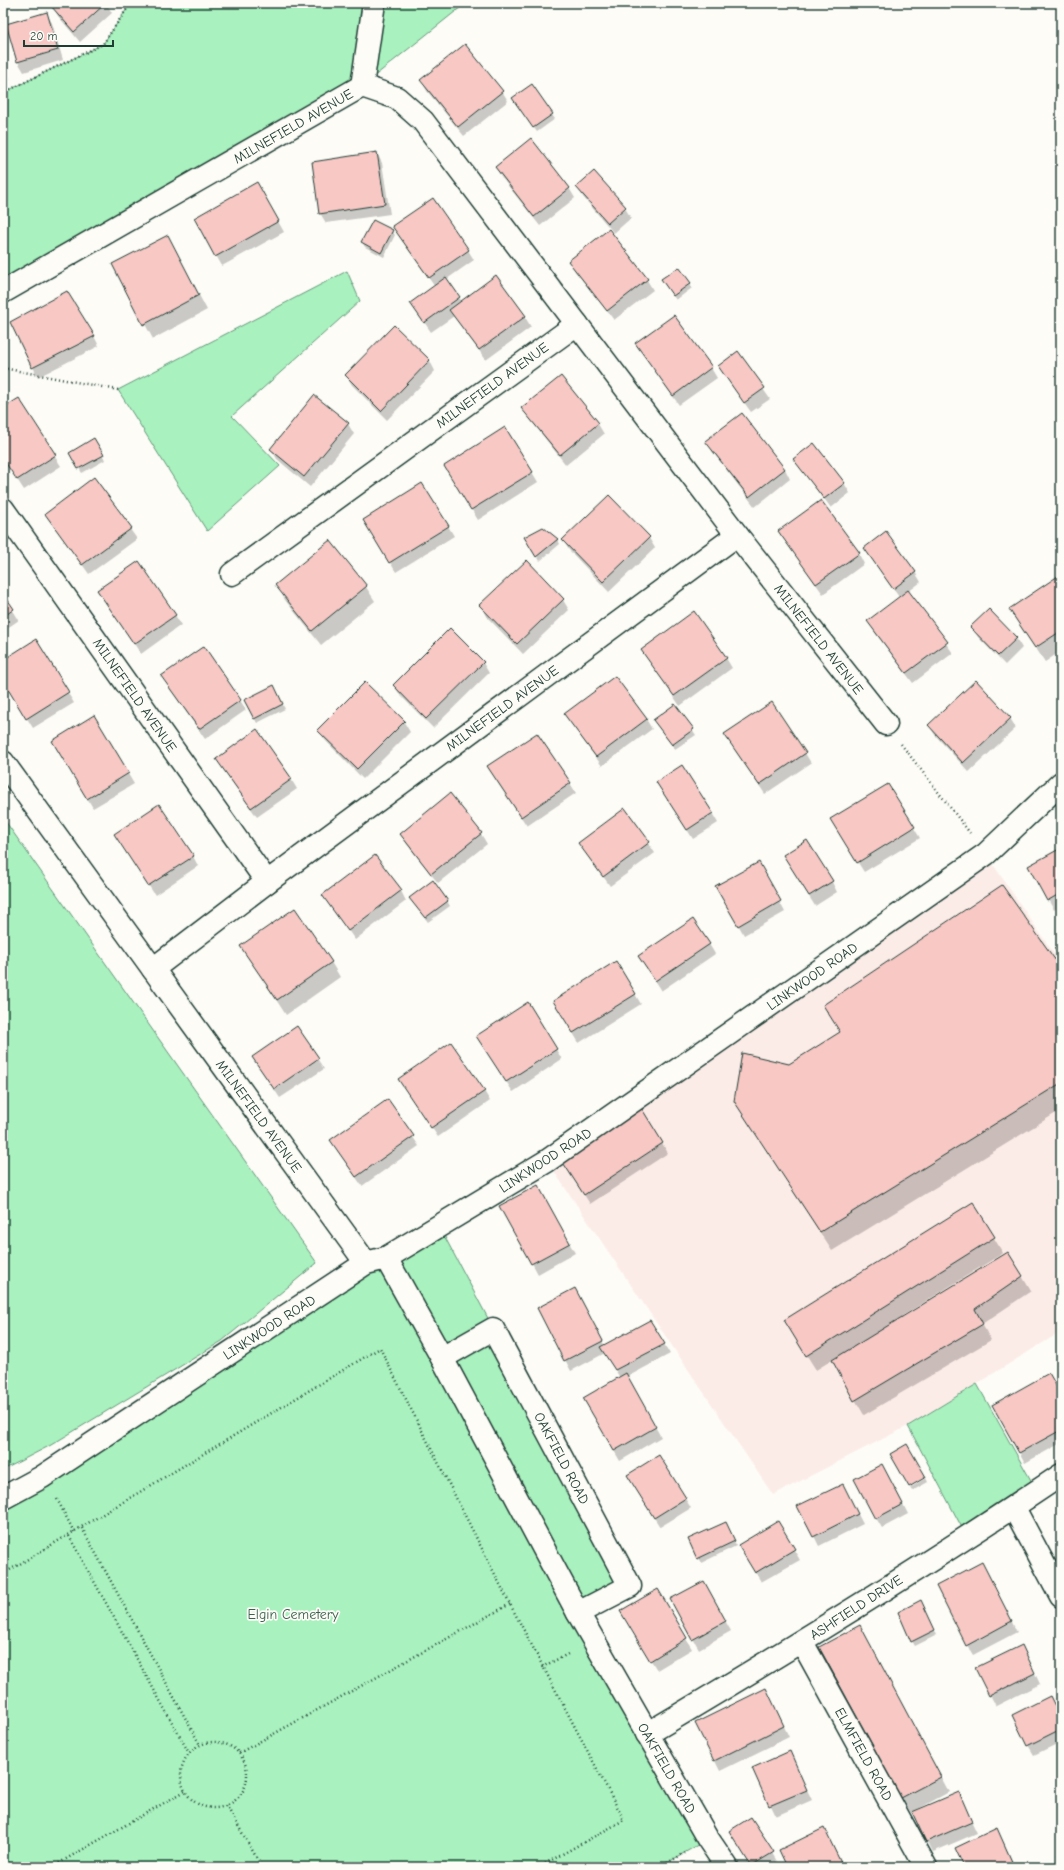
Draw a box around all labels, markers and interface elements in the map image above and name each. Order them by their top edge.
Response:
scale bar [24,22,113,48]
text: 20 m [30,29,58,43]
street label: MILNEFIELD AVENUE [230,85,356,168]
street label: MILNEFIELD AVENUE [433,339,552,432]
street label: MILNEFIELD AVENUE [770,581,867,698]
street label: MILNEFIELD AVENUE [89,635,180,756]
street label: MILNEFIELD AVENUE [443,662,562,755]
street label: LINKWOOD ROAD [764,939,861,1014]
street label: MILNEFIELD AVENUE [212,1057,305,1176]
street label: LINKWOOD ROAD [496,1124,595,1197]
street label: LINKWOOD ROAD [220,1291,319,1364]
street label: OAKFIELD ROAD [530,1409,593,1507]
street label: ASHFIELD DRIVE [807,1571,906,1644]
park label: Elgin Cemetery [247,1606,339,1623]
street label: ELMFIELD ROAD [831,1705,896,1804]
street label: OAKFIELD ROAD [634,1720,699,1817]

